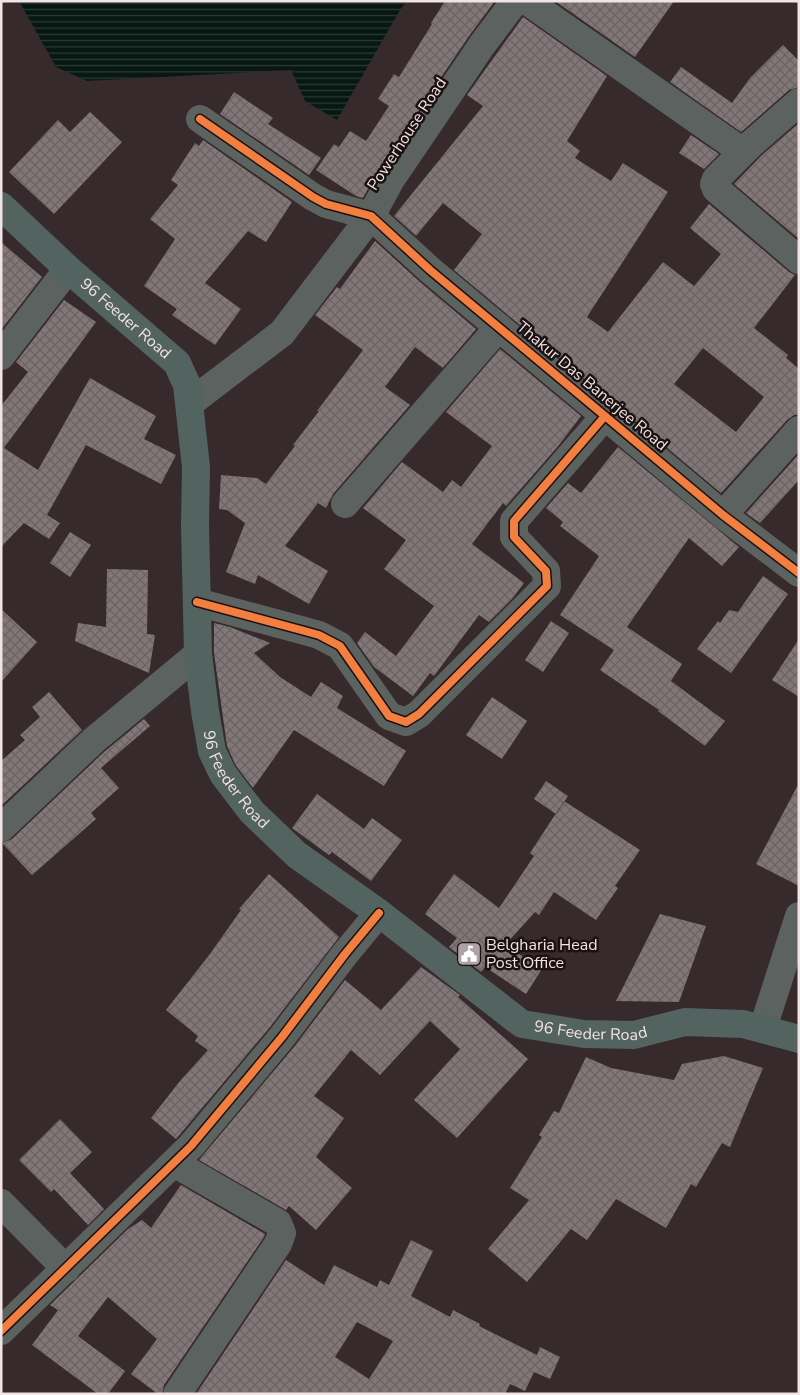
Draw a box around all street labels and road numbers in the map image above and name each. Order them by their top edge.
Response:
street label: Powerhouse Road [362,73,452,195]
street label: 96 Feeder Road [75,273,176,364]
street label: Thakur Das Banerjee Road [512,316,672,456]
street label: 96 Feeder Road [198,729,274,834]
street label: 96 Feeder Road [533,1015,650,1046]

